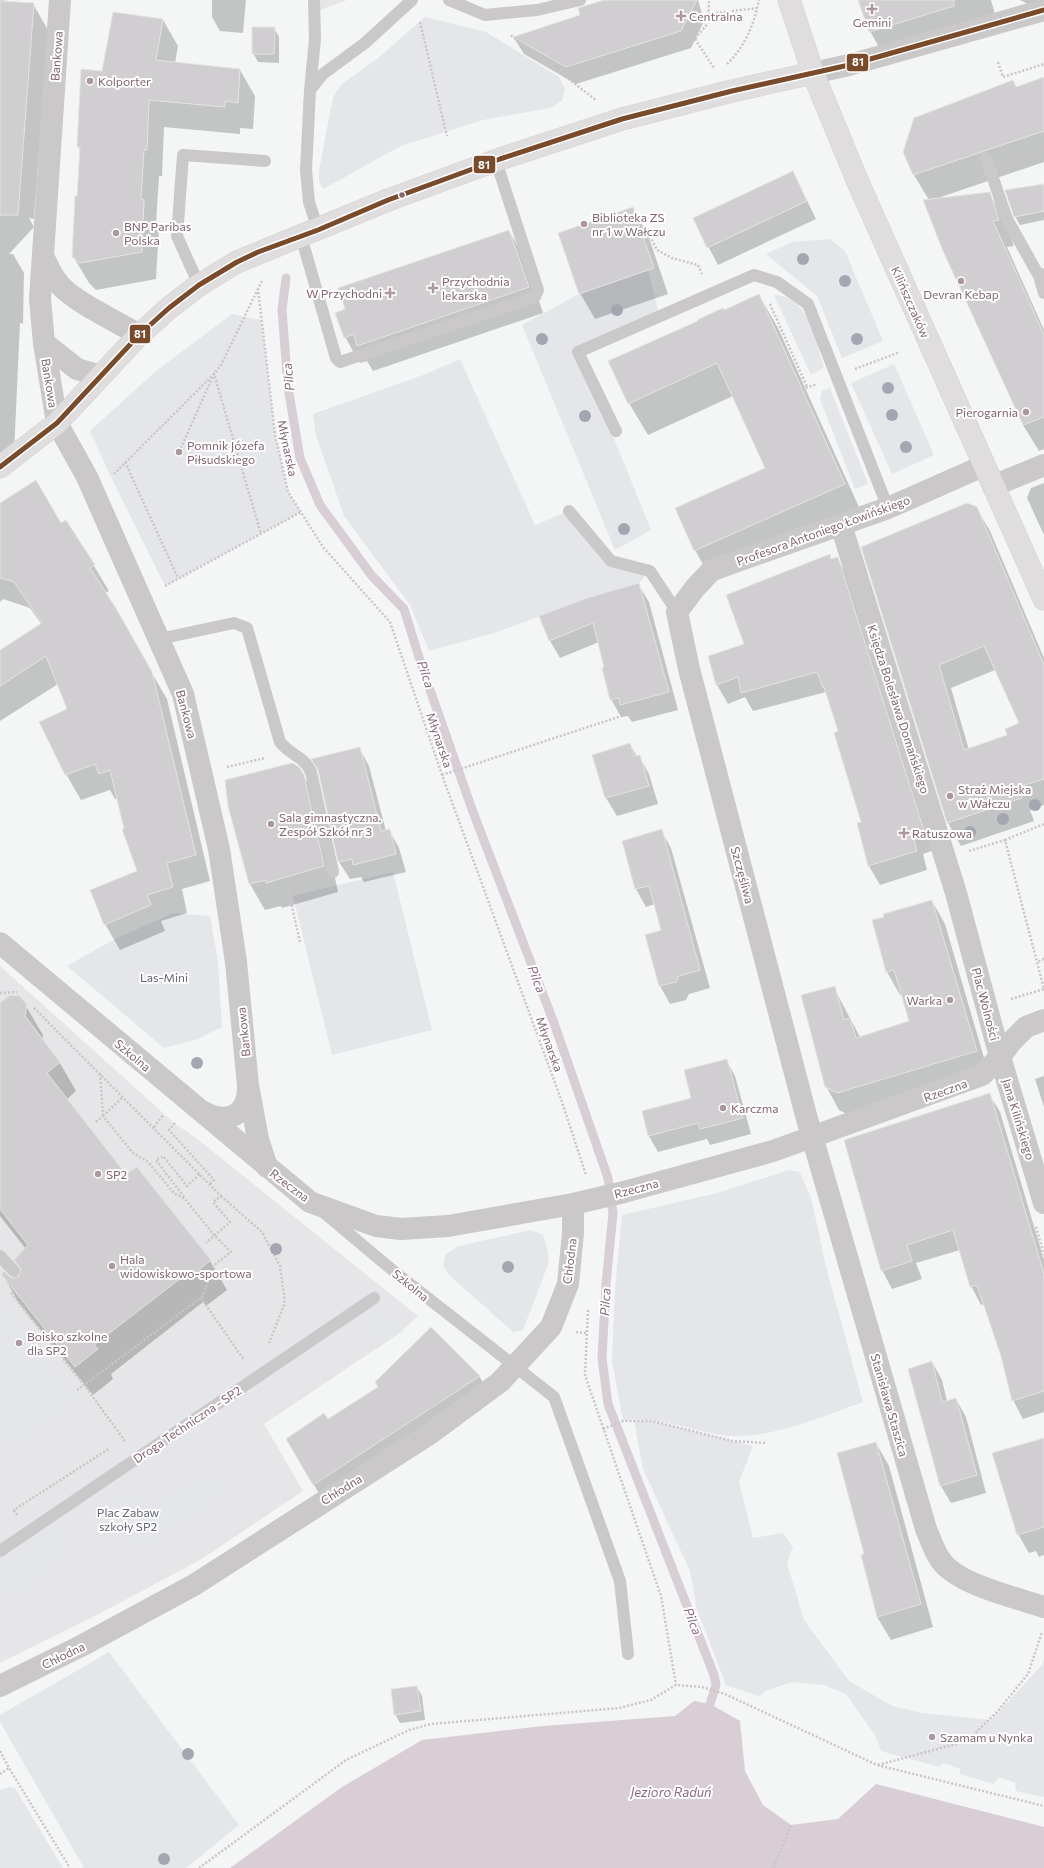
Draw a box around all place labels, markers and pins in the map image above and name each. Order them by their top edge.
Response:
marker: Gemini [867,4,877,14]
place label: Centralna [689,9,743,23]
marker: Centralna [676,11,686,21]
place label: Gemini [853,15,891,29]
place label: Kolporter [98,74,151,88]
marker: Kolporter [85,76,95,86]
unlabelled marker [397,190,407,200]
place label: Biblioteka ZS nr 1 w Wałczu [592,210,665,238]
place label: BNP Paribas Polska [124,219,191,247]
marker: Biblioteka ZS nr 1 w Wałczu [579,219,589,229]
marker: BNP Paribas Polska [111,228,121,238]
place label: Przychodnia lekarska [442,274,509,302]
marker: Devran Kebap [956,276,966,286]
marker: Przychodnia lekarska [427,282,439,294]
place label: W Przychodni [306,286,382,300]
place label: Devran Kebap [923,287,999,301]
marker: W Przychodni [385,288,395,298]
place label: Pierogarnia [956,405,1018,419]
marker: Pierogarnia [1021,407,1031,417]
place label: Pomnik Józefa Piłsudskiego [187,438,264,466]
marker: Pomnik Józefa Piłsudskiego [174,447,184,457]
place label: Straż Miejska w Wałczu [958,782,1031,810]
marker: Straż Miejska w Wałczu [945,791,955,801]
place label: Sala gimnastyczna. Zespół Szkół nr 3 [279,810,382,838]
marker: Sala gimnastyczna. Zespół Szkół nr 3 [266,819,276,829]
place label: Ratuszowa [912,826,972,840]
marker: Ratuszowa [899,828,909,838]
place label: Warka [907,993,942,1007]
marker: Warka [945,995,955,1005]
place label: Karczma [731,1101,779,1115]
marker: Karczma [718,1103,728,1113]
place label: SP2 [106,1167,128,1181]
marker: SP2 [93,1169,103,1179]
place label: Hala widowiskowo-sportowa [120,1252,252,1280]
marker: Hala widowiskowo-sportowa [107,1261,117,1271]
place label: Boisko szkolne dla SP2 [27,1329,107,1357]
marker: Boisko szkolne dla SP2 [14,1338,24,1348]
place label: Szamam u Nynka [940,1730,1033,1744]
marker: Szamam u Nynka [927,1732,937,1742]

